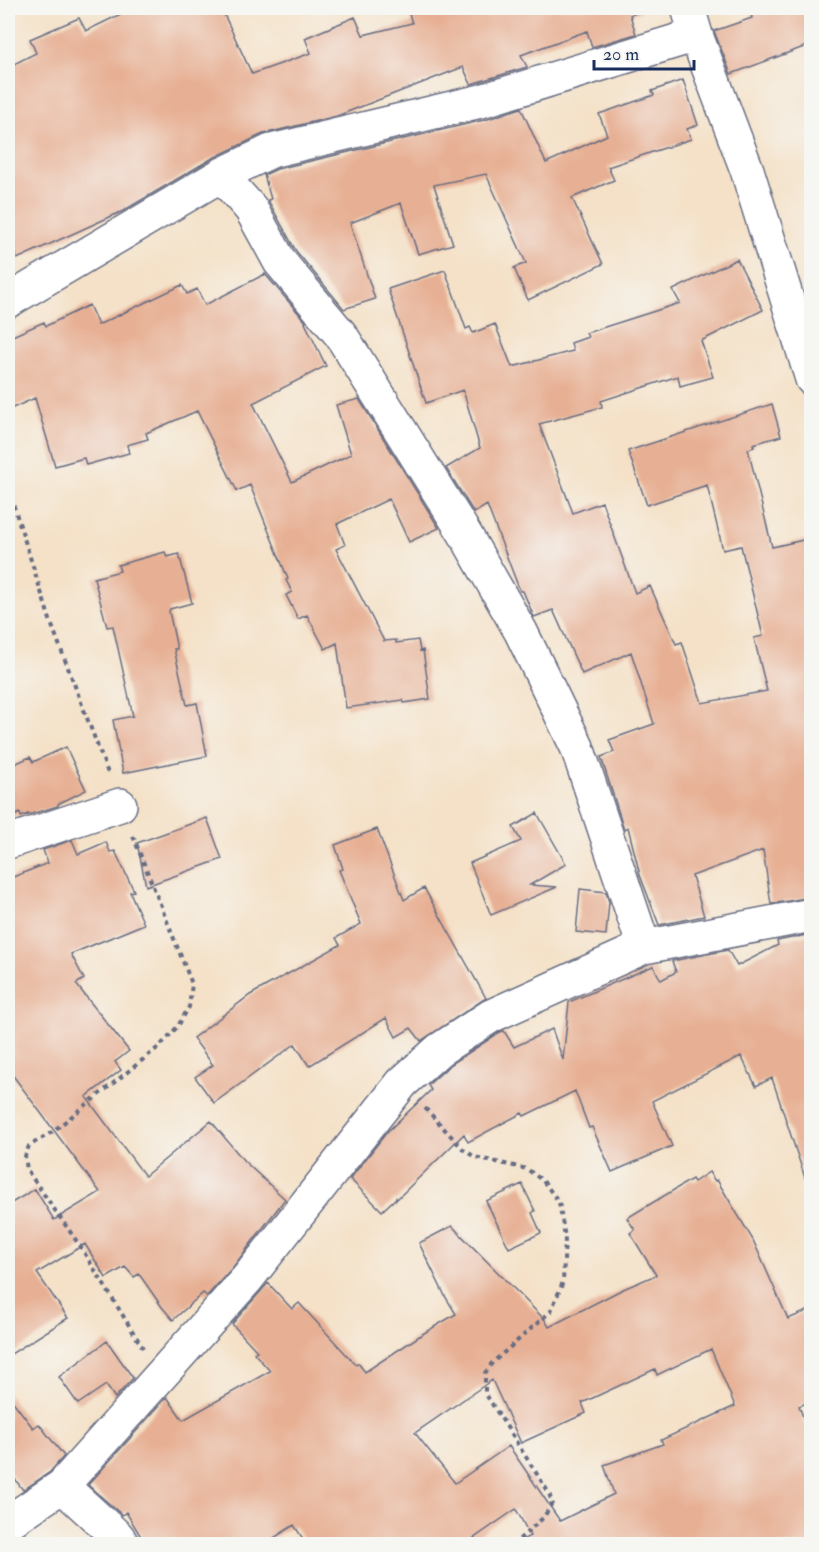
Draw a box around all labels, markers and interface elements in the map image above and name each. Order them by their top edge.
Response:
scale bar [594,33,694,71]
text: 20 m [603,43,639,66]

